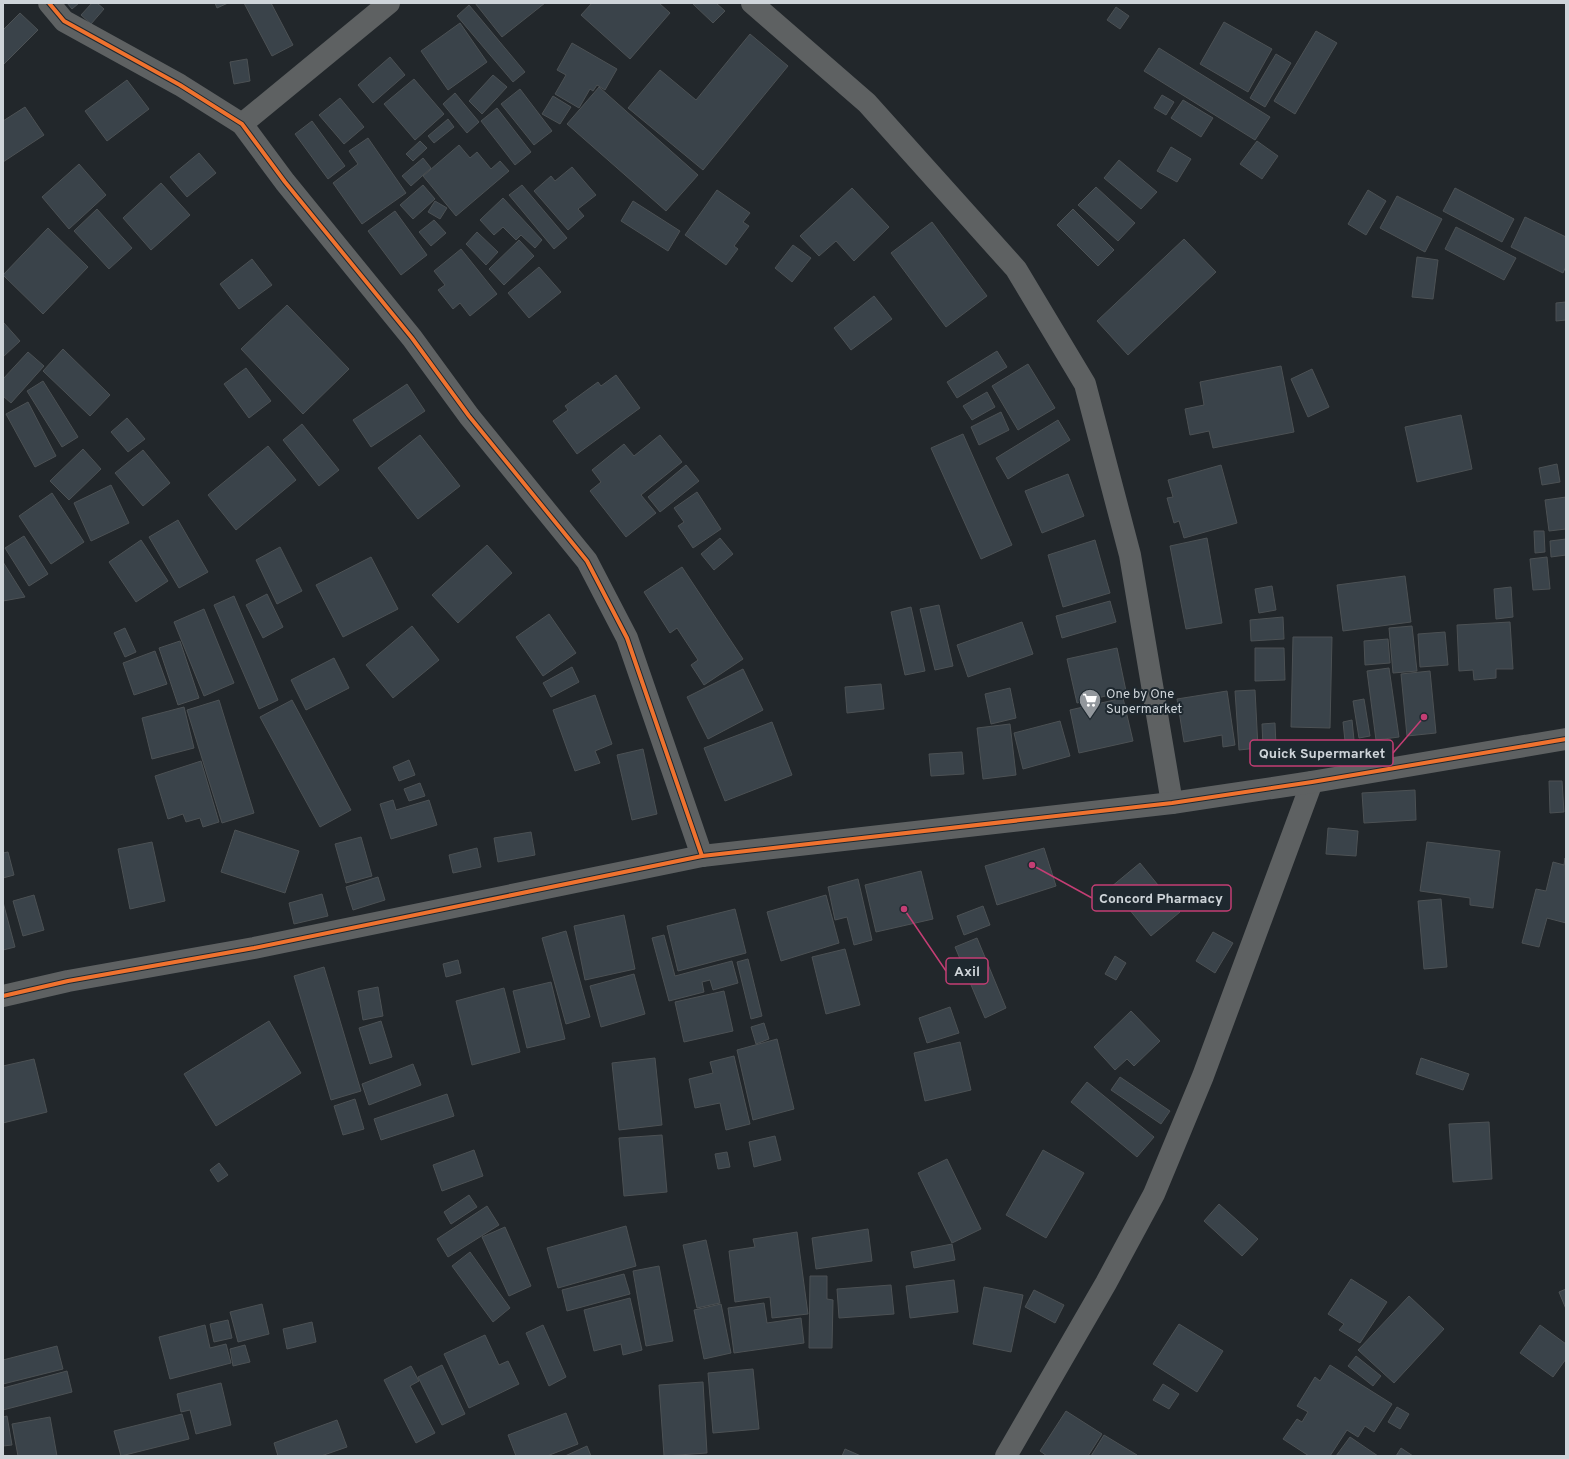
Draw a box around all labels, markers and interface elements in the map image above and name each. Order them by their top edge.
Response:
supermarket icon: One by One Supermarket [1077,687,1103,720]
place label: One by One Supermarket [1106,687,1182,718]
callout: Quick Supermarket [1250,740,1393,766]
text: Quick Supermarket [1259,746,1385,763]
callout: Concord Pharmacy [1092,885,1231,911]
text: Concord Pharmacy [1099,891,1223,908]
callout: Axil [946,958,988,984]
text: Axil [954,964,980,981]

